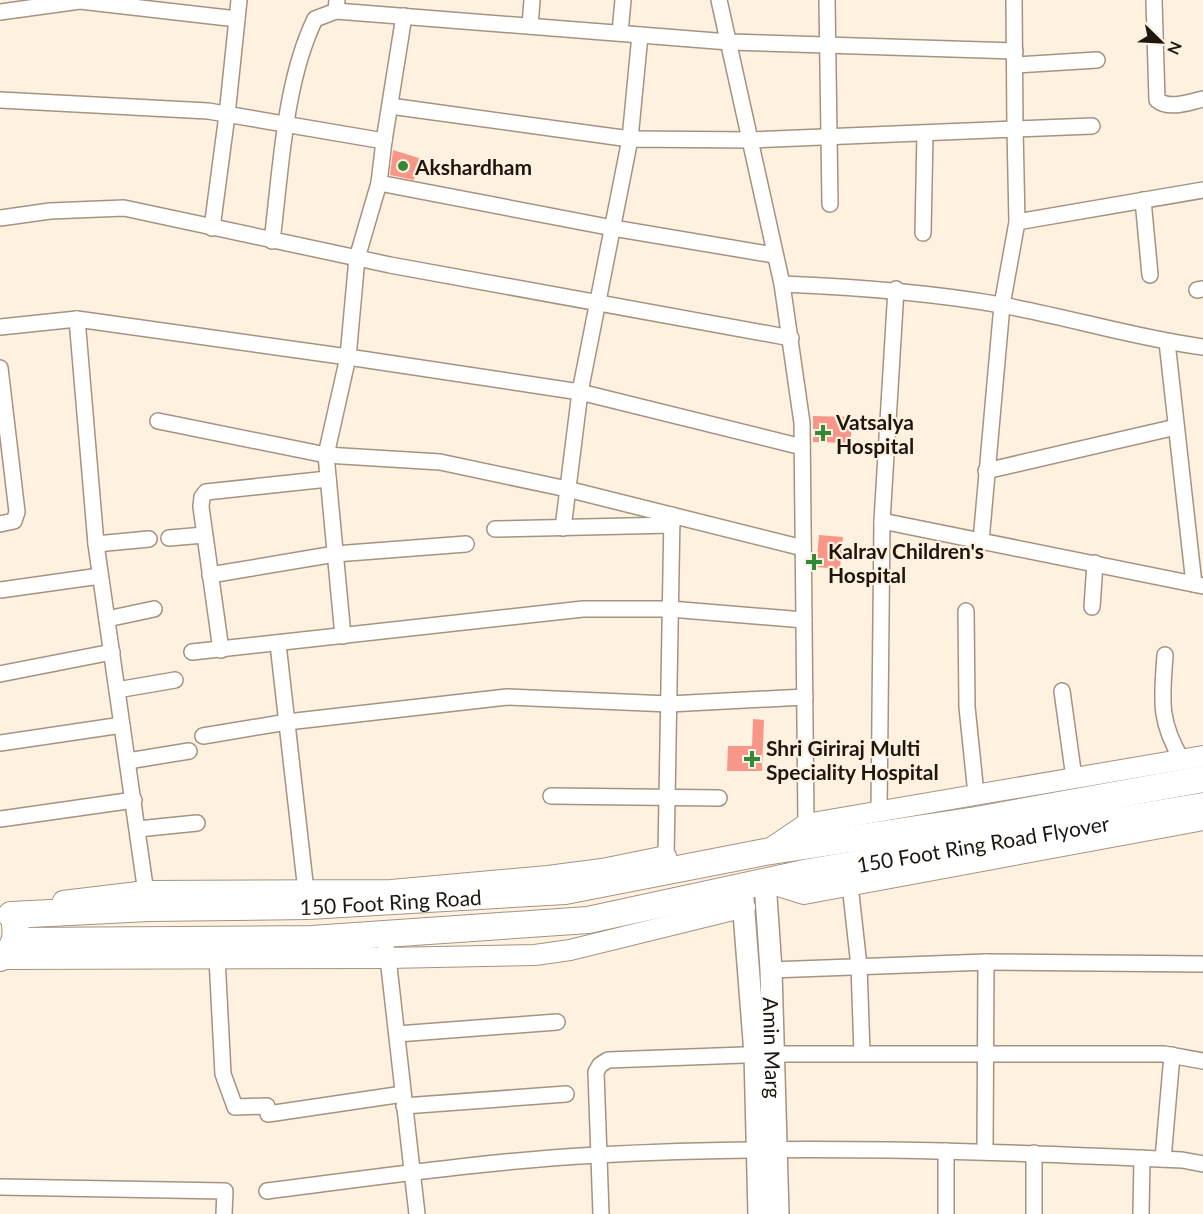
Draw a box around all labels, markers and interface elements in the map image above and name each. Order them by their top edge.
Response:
north arrow [1131,12,1191,72]
text: N [1164,39,1186,58]
place label: Akshardham [414,154,532,179]
marker: Akshardham [396,159,410,173]
place label: Vatsalya Hospital [835,409,914,458]
marker: Vatsalya Hospital [814,424,832,442]
place label: Kalrav Children's Hospital [828,538,984,587]
marker: Kalrav Children's Hospital [805,553,823,571]
place label: Shri Giriraj Multi Speciality Hospital [766,735,939,784]
marker: Shri Giriraj Multi Speciality Hospital [743,750,761,768]
street label: 150 Foot Ring Road Flyover [855,809,1111,876]
street label: 150 Foot Ring Road [300,883,482,919]
street label: Amin Marg [759,997,787,1099]

